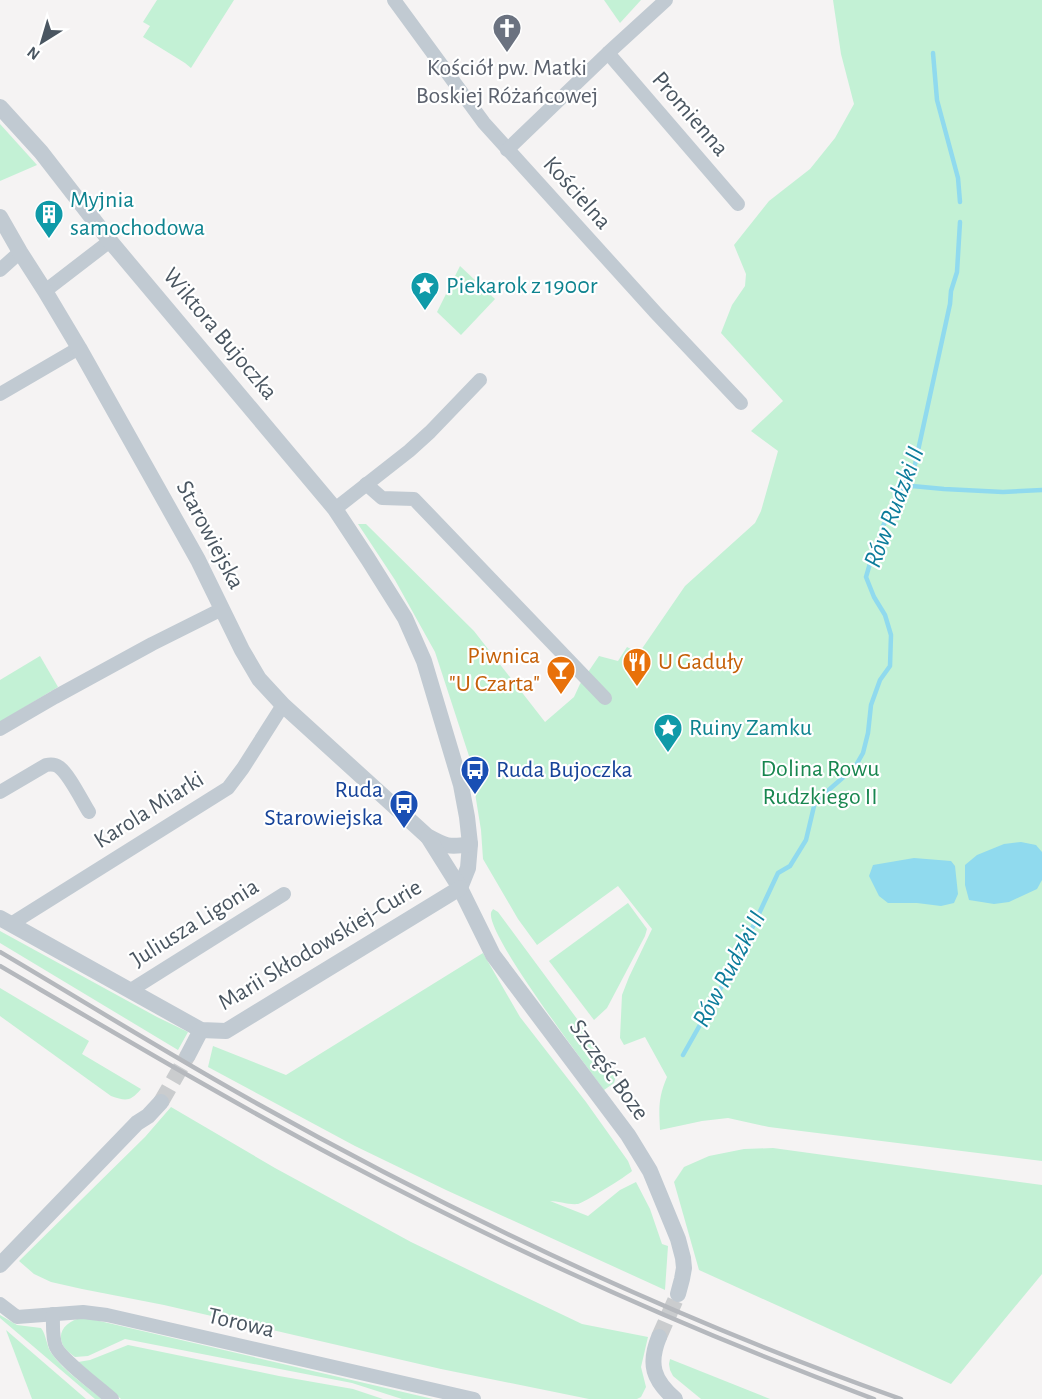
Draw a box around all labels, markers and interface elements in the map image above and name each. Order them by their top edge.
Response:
north arrow [12,12,72,72]
church icon: Kościół pw. Matki Boskiej Różańcowej [491,12,523,54]
text: N [24,43,43,63]
place label: Kościół pw. Matki Boskiej Różańcowej [416,56,598,108]
street label: Promienna [647,67,733,161]
street label: Kościelna [538,152,616,234]
place label: Myjnia samochodowa [70,188,205,240]
building icon: Myjnia samochodowa [33,198,65,240]
street label: Wiktora Bujoczka [158,264,282,404]
place icon: Piekarok z 1900r [409,270,441,312]
place label: Piekarok z 1900r [446,274,598,298]
water label: Rów Rudzki II [859,443,929,571]
street label: Starowiejska [172,477,248,593]
place label: Piwnica "U Czarta" [449,644,540,696]
restaurant icon: U Gaduły [621,646,653,688]
place label: U Gaduły [658,650,743,674]
bar icon: Piwnica "U Czarta" [545,654,577,696]
place icon: Ruiny Zamku [652,712,684,754]
place label: Ruiny Zamku [689,716,812,740]
bus stop icon: Ruda Bujoczka [459,754,491,796]
park label: Dolina Rowu Rudzkiego II [761,757,879,809]
place label: Ruda Bujoczka [496,758,633,782]
street label: Karola Miarki [90,767,208,853]
place label: Ruda Starowiejska [264,778,383,830]
bus stop icon: Ruda Starowiejska [388,788,420,830]
street label: Juliusza Ligonia [127,874,263,972]
street label: Marii Skłodowskiej-Curie [214,875,426,1015]
water label: Rów Rudzki II [688,907,770,1031]
street label: Szczęść Boze [565,1015,653,1125]
street label: Torowa [205,1304,277,1342]

